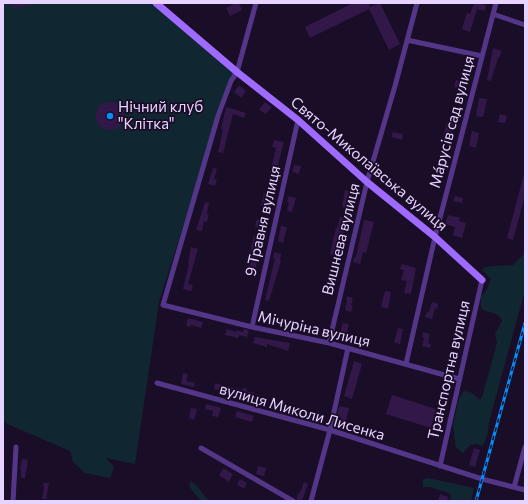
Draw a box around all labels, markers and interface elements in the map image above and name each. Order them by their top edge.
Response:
street label: Мáрусів сад вулиця [426,54,478,190]
street label: Свято-Миколаївська вулиця [287,93,451,235]
place label: Нічний клуб "Клітка" [118,98,203,133]
marker: Нічний клуб "Клітка" [105,111,115,121]
street label: 9 Травня вулиця [241,164,285,278]
street label: Вишнева вулиця [318,181,364,297]
street label: Транспортна вулиця [424,299,474,441]
street label: Мічуріна вулиця [256,307,372,351]
street label: вулиця Миколи Лисенка [217,380,387,444]

